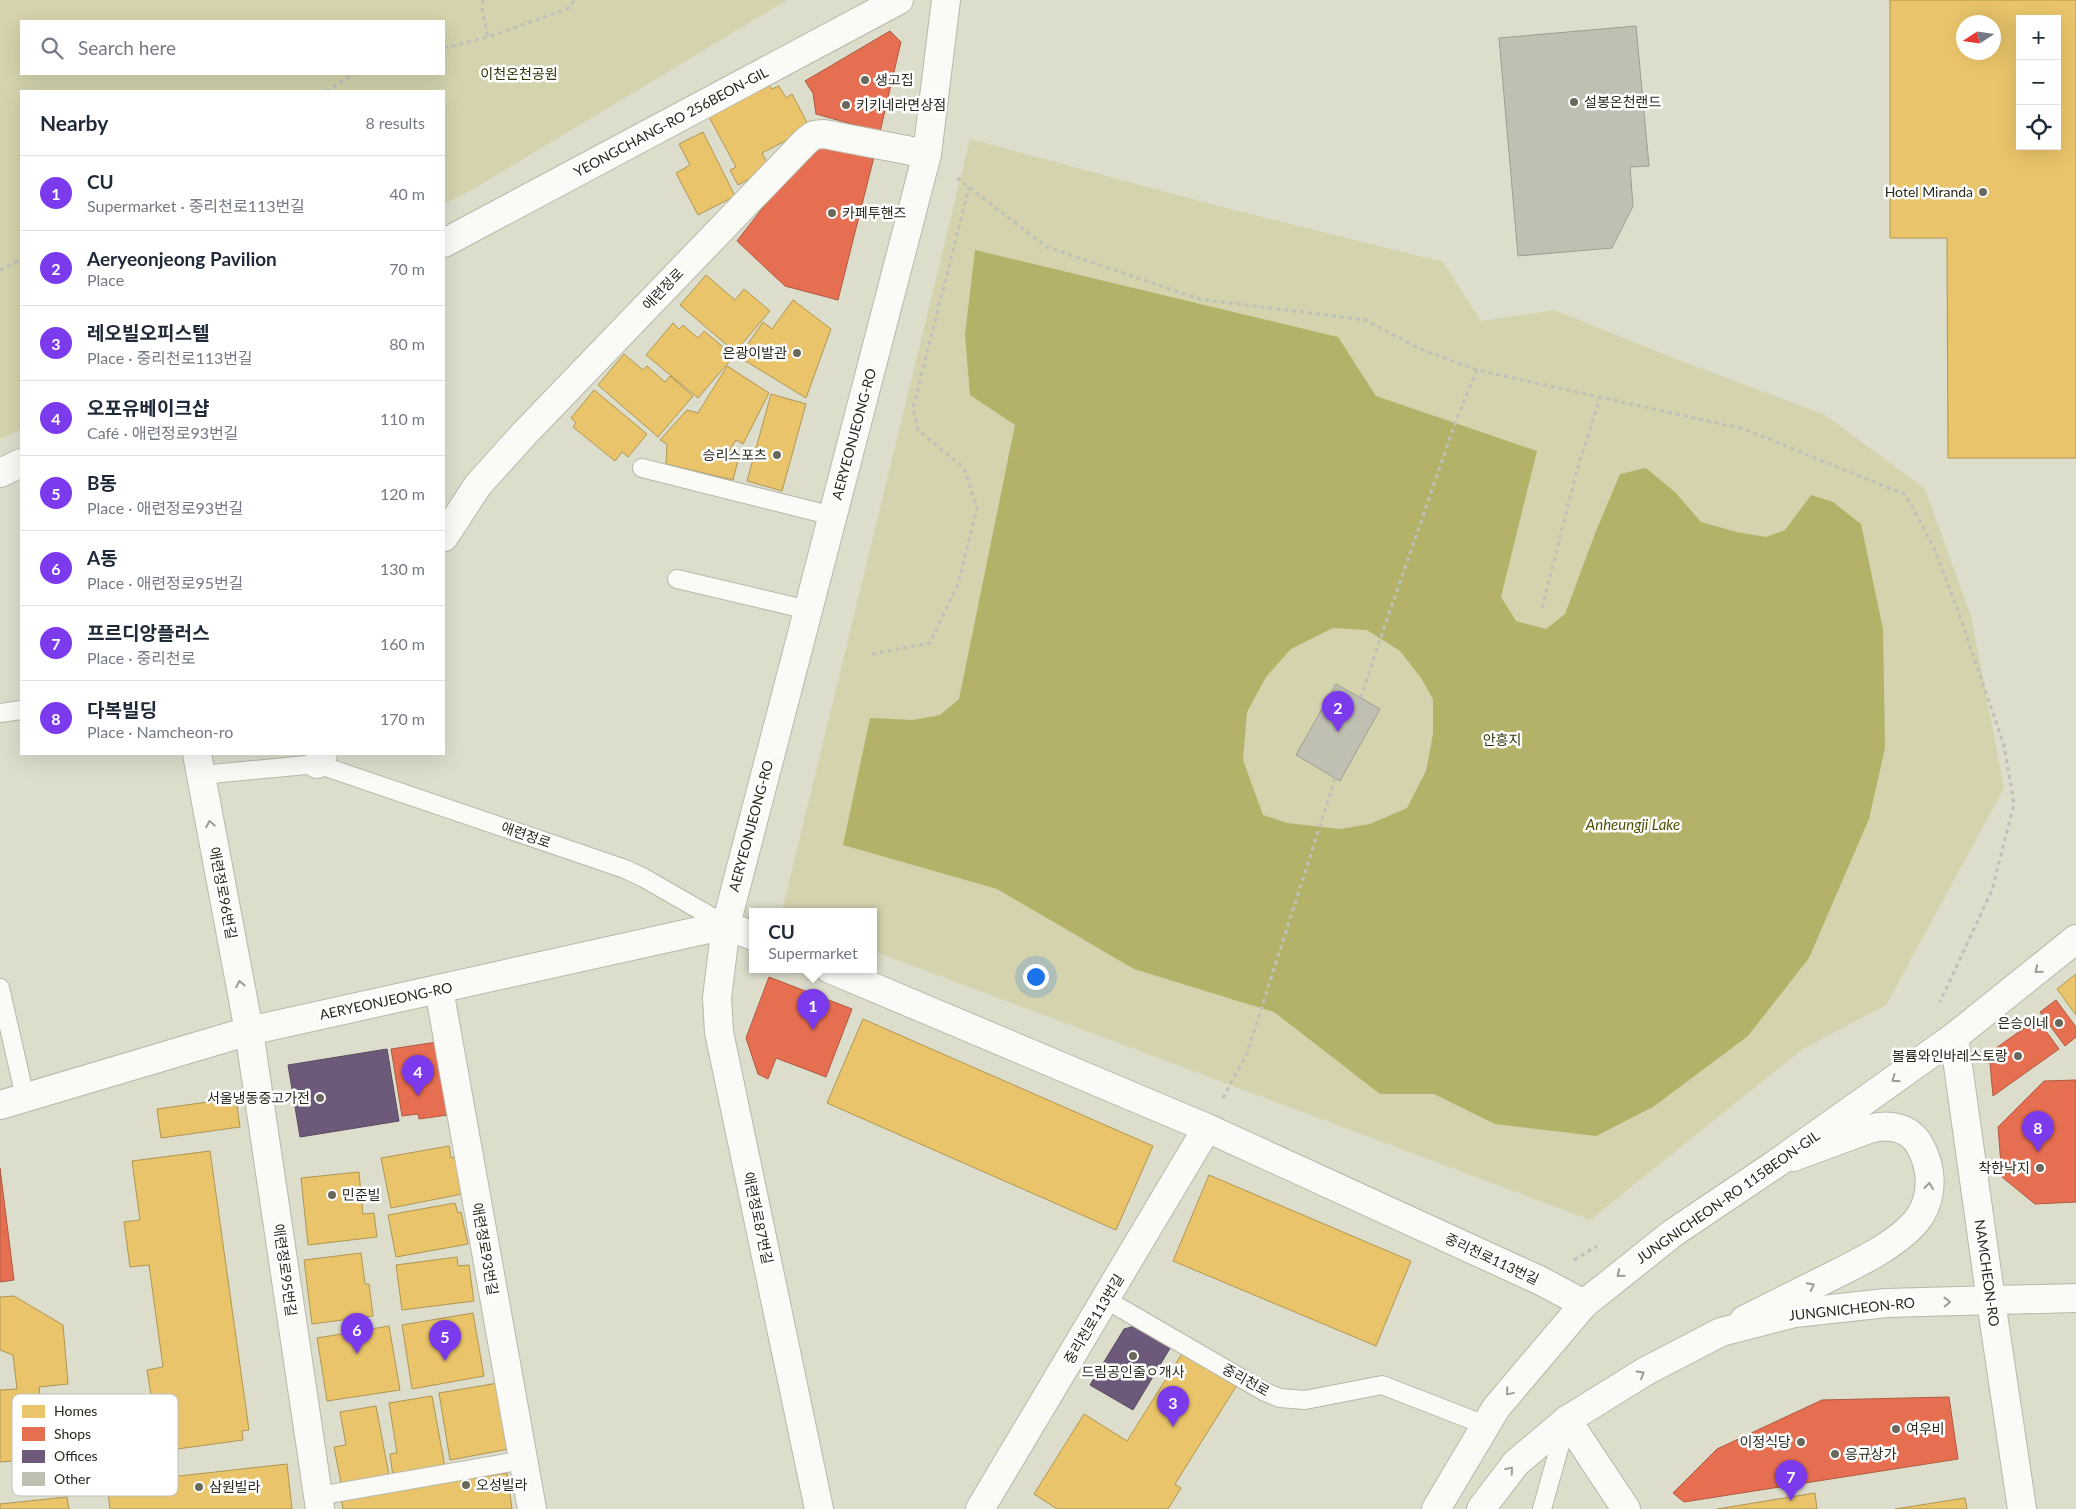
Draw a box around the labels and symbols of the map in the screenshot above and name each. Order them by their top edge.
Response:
north arrow [1956,15,2001,60]
street label: YEONGCHANG-RO 256BEON-GIL [571,63,771,180]
park label: 이천온천공원 [480,65,558,82]
place label: 생고집 [875,71,914,88]
marker: 생고집 [859,74,871,86]
place label: 설봉온천랜드 [1584,93,1661,110]
place label: 키키네라면상점 [856,96,946,113]
marker: 설봉온천랜드 [1568,96,1580,108]
marker: 키키네라면상점 [840,99,852,111]
place label: Hotel Miranda [1885,183,1973,200]
marker: Hotel Miranda [1977,186,1989,198]
place label: 카페투핸즈 [842,204,907,221]
marker: 카페투핸즈 [826,207,838,219]
street label: 애련정로 [639,264,687,313]
place label: 은광이발관 [723,344,787,361]
marker: 은광이발관 [791,347,803,359]
street label: AERYEONJEONG-RO [828,366,879,501]
place label: 승리스포츠 [703,446,767,463]
marker: 승리스포츠 [771,449,783,461]
pin: 2 [1322,691,1354,732]
park label: 안흥지 [1483,731,1521,748]
street label: AERYEONJEONG-RO [725,758,776,893]
water label: Anheungji Lake [1585,815,1680,833]
street label: 애련정로 [499,818,553,851]
one-way arrow [205,819,216,828]
street label: 애련정로96번길 [206,845,241,940]
your location [1023,964,1049,990]
one-way arrow [2035,964,2044,972]
street label: AERYEONJEONG-RO [318,978,454,1023]
one-way arrow [236,979,246,988]
pin: 1 [797,989,829,1030]
place label: 은승이네 [1997,1014,2049,1031]
marker: 은승이네 [2053,1017,2065,1029]
place label: 볼륨와인바레스토랑 [1892,1047,2008,1064]
marker: 볼륨와인바레스토랑 [2012,1050,2024,1062]
pin: 4 [402,1055,434,1096]
one-way arrow [1891,1073,1901,1082]
place label: 서울냉동중고가전 [207,1089,310,1106]
marker: 서울냉동중고가전 [314,1092,326,1104]
pin: 8 [2022,1111,2054,1152]
street label: JUNGNICHEON-RO 115BEON-GIL [1633,1127,1823,1267]
place label: 착한낙지 [1978,1159,2030,1176]
marker: 착한낙지 [2034,1162,2046,1174]
street label: 애련정로87번길 [740,1170,777,1265]
one-way arrow [1923,1181,1934,1189]
place label: 민준빌 [342,1186,381,1203]
marker: 민준빌 [326,1189,338,1201]
street label: 애련정로93번길 [469,1201,502,1296]
street label: NAMCHEON-RO [1972,1218,2003,1328]
street label: 애련정로95번길 [271,1222,300,1317]
street label: 중리천로113번길 [1443,1229,1542,1288]
one-way arrow [1617,1269,1626,1277]
street label: 중리천로113번길 [1060,1271,1127,1367]
one-way arrow [1806,1282,1815,1292]
street label: JUNGNICHEON-RO [1788,1293,1916,1324]
one-way arrow [1944,1296,1952,1307]
pin: 6 [341,1313,373,1354]
pin: 5 [429,1320,461,1361]
marker: 드림공인줄ㅇ개사 [1127,1350,1139,1362]
street label: 중리천로 [1220,1360,1273,1400]
place label: 드림공인줄ㅇ개사 [1081,1363,1185,1380]
one-way arrow [1635,1371,1644,1381]
pin: 3 [1157,1386,1189,1427]
one-way arrow [1506,1387,1515,1396]
legend [12,1394,178,1496]
text: Homes [54,1402,97,1419]
place label: 여우비 [1906,1420,1945,1437]
marker: 여우비 [1890,1423,1902,1435]
text: Shops [54,1425,91,1442]
place label: 이정식당 [1739,1433,1791,1450]
marker: 이정식당 [1795,1436,1807,1448]
place label: 응규상가 [1845,1445,1897,1462]
text: Offices [54,1447,98,1464]
marker: 응규상가 [1829,1448,1841,1460]
pin: 7 [1775,1460,1807,1501]
one-way arrow [1505,1466,1514,1475]
text: Other [54,1470,91,1487]
place label: 오성빌라 [476,1476,528,1493]
place label: 삼원빌라 [209,1478,261,1495]
marker: 오성빌라 [460,1479,472,1491]
marker: 삼원빌라 [193,1481,205,1493]

